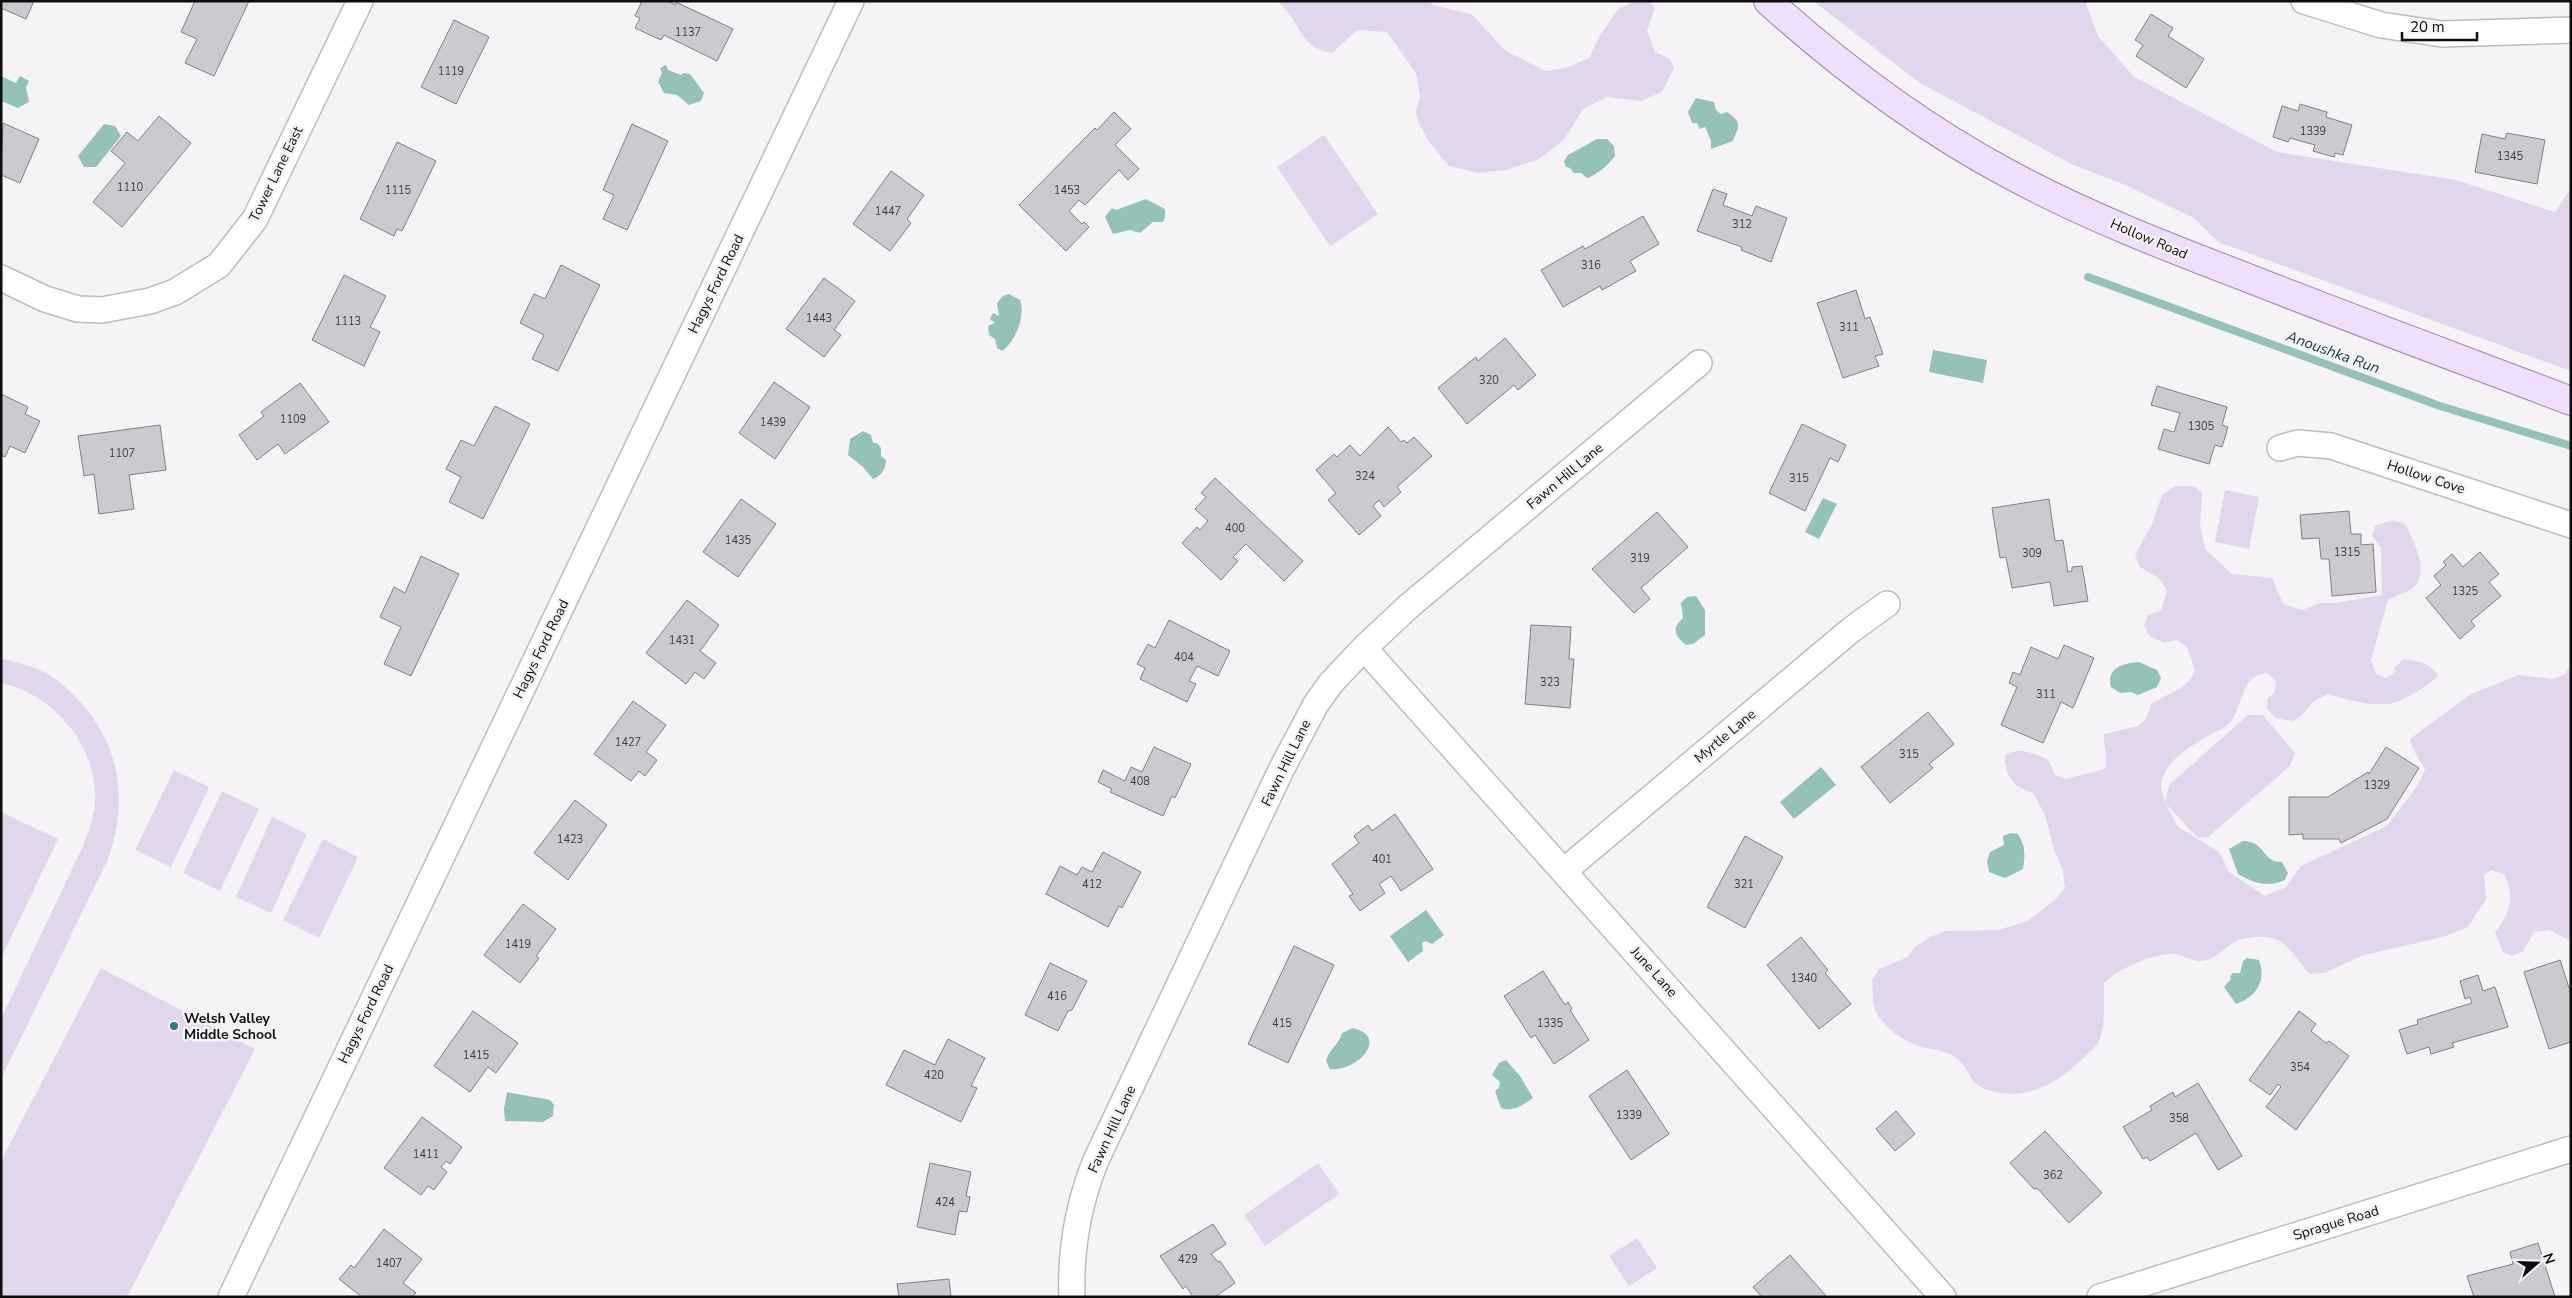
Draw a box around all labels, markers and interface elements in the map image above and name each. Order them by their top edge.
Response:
scale bar [2402,10,2477,42]
text: 20 m [2410,17,2445,37]
house number: 1137 [675,25,701,40]
house number: 1119 [438,64,464,79]
street label: Tower Lane East [245,123,307,225]
house number: 1339 [2300,124,2326,139]
house number: 1345 [2497,149,2524,164]
house number: 1110 [117,180,144,195]
house number: 1115 [385,183,412,198]
house number: 1453 [1054,183,1080,198]
house number: 1447 [875,204,901,219]
street label: Hollow Road [2107,214,2191,264]
house number: 312 [1732,217,1752,232]
street label: Hagys Ford Road [684,231,748,337]
house number: 316 [1581,258,1601,273]
house number: 1443 [806,311,832,326]
house number: 1113 [335,314,361,329]
house number: 311 [1839,320,1859,335]
water label: Anoushka Run [2283,325,2383,378]
house number: 320 [1479,373,1499,388]
house number: 1109 [280,412,306,427]
house number: 1439 [760,415,786,430]
house number: 1305 [2188,419,2215,434]
street label: Fawn Hill Lane [1523,438,1607,514]
house number: 1107 [109,446,135,461]
street label: Hollow Cove [2385,455,2467,499]
house number: 324 [1355,469,1375,484]
house number: 315 [1789,471,1809,486]
house number: 400 [1225,521,1245,536]
house number: 1435 [725,533,752,548]
house number: 1315 [2334,545,2361,560]
house number: 309 [2022,546,2042,561]
house number: 319 [1630,551,1650,566]
house number: 1325 [2452,584,2479,599]
street label: Hagys Ford Road [509,596,573,702]
house number: 1431 [669,633,695,648]
house number: 404 [1174,650,1194,665]
house number: 323 [1540,675,1560,690]
house number: 311 [2036,687,2056,702]
street label: Myrtle Lane [1690,705,1760,767]
street label: Fawn Hill Lane [1257,716,1315,810]
house number: 1427 [615,735,641,750]
house number: 315 [1899,747,1919,762]
house number: 408 [1130,774,1150,789]
house number: 1329 [2364,778,2390,793]
house number: 1423 [557,832,583,847]
house number: 401 [1372,852,1392,867]
house number: 412 [1082,877,1102,892]
house number: 321 [1734,877,1754,892]
house number: 1419 [505,937,531,952]
street label: June Lane [1626,942,1682,1001]
street label: Hagys Ford Road [334,961,398,1067]
house number: 1340 [1791,971,1818,986]
house number: 416 [1047,989,1067,1004]
place label: Welsh Valley Middle School [184,1009,277,1044]
house number: 415 [1272,1016,1292,1031]
house number: 1335 [1537,1016,1564,1031]
marker: Welsh Valley Middle School [168,1020,180,1032]
house number: 1415 [463,1048,490,1063]
house number: 354 [2290,1060,2310,1075]
house number: 420 [924,1068,944,1083]
street label: Fawn Hill Lane [1083,1082,1141,1176]
house number: 1339 [1616,1108,1642,1123]
house number: 358 [2169,1111,2189,1126]
house number: 1411 [413,1147,439,1162]
house number: 362 [2043,1168,2063,1183]
house number: 424 [935,1195,955,1210]
street label: Sprague Road [2291,1201,2381,1245]
north arrow [2512,1238,2562,1288]
text: N [2538,1251,2559,1267]
house number: 429 [1178,1252,1198,1267]
house number: 1407 [376,1256,402,1271]

